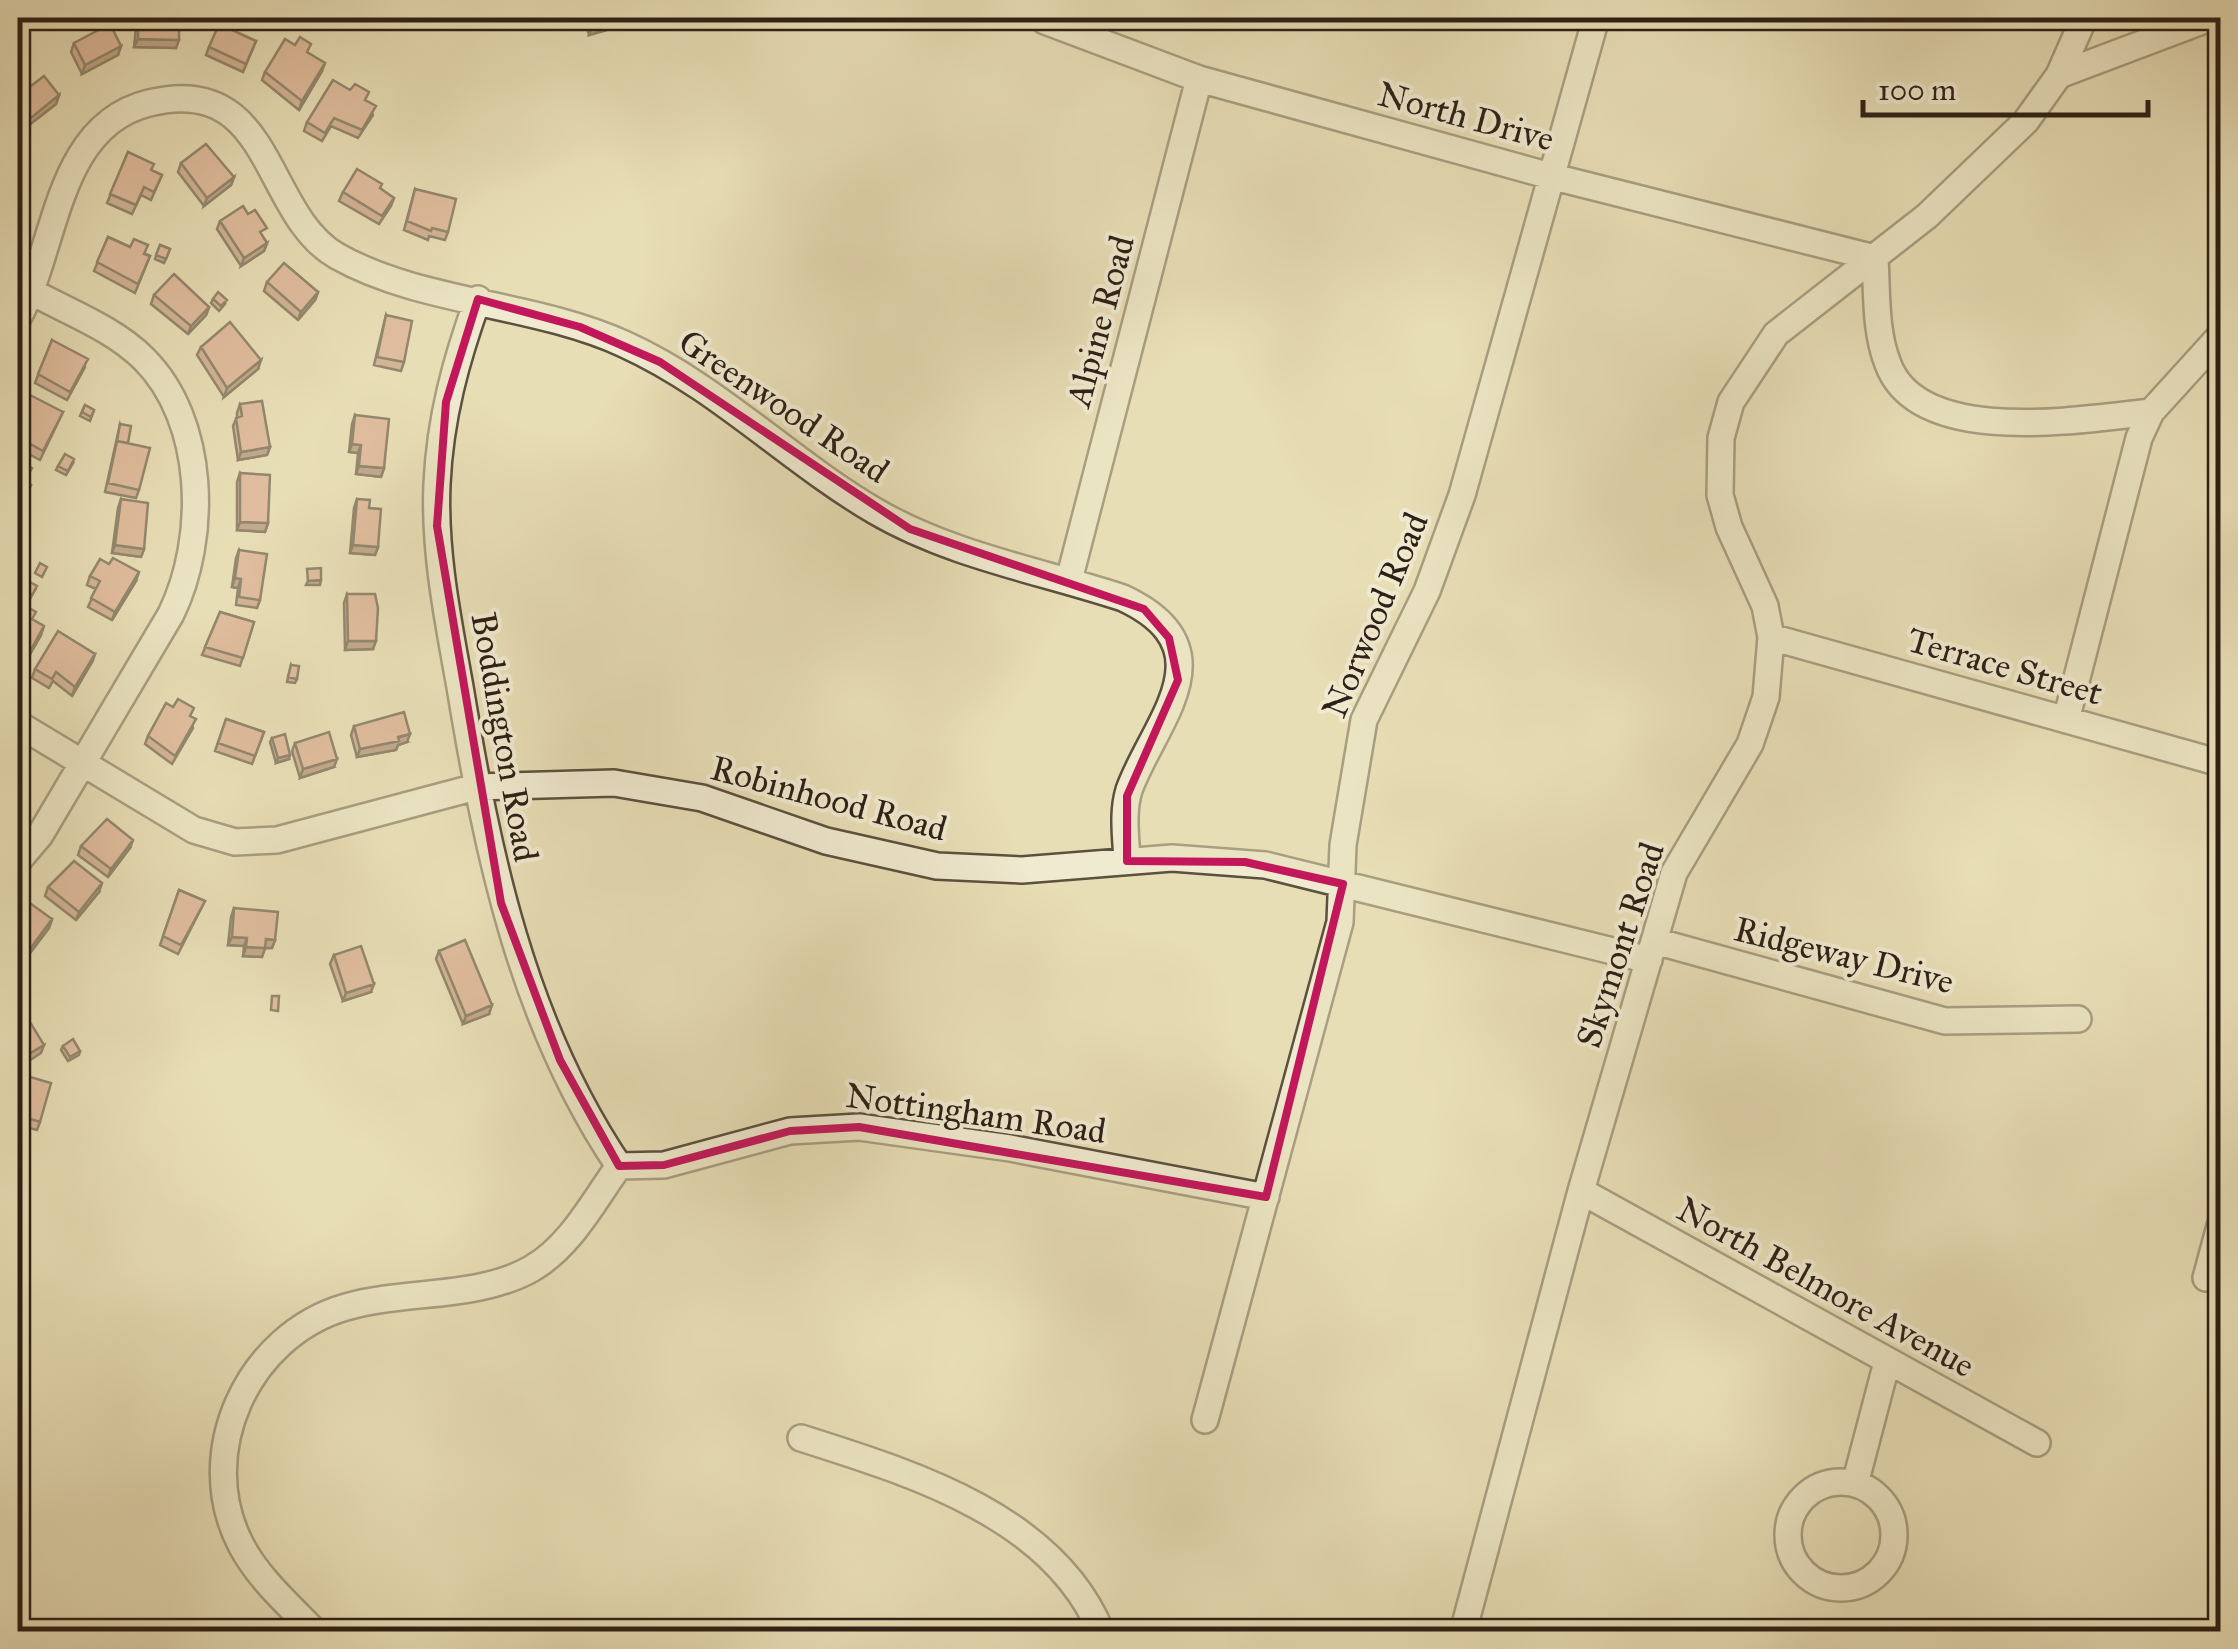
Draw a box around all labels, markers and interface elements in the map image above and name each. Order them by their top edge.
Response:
scale bar [1863,55,2148,117]
street label: North Drive [1373,72,1559,161]
text: 100 m [1878,72,1956,108]
street label: Alpine Road [1056,230,1144,414]
street label: Greenwood Road [670,320,897,493]
street label: Norwood Road [1313,506,1438,724]
street label: Boddington Road [461,609,548,866]
street label: Terrace Street [1903,618,2107,715]
street label: Robinhood Road [706,746,952,851]
street label: Skymont Road [1567,837,1674,1053]
street label: Ridgeway Drive [1730,907,1958,1004]
street label: Nottingham Road [843,1074,1109,1153]
street label: North Belmore Avenue [1669,1188,1982,1387]

